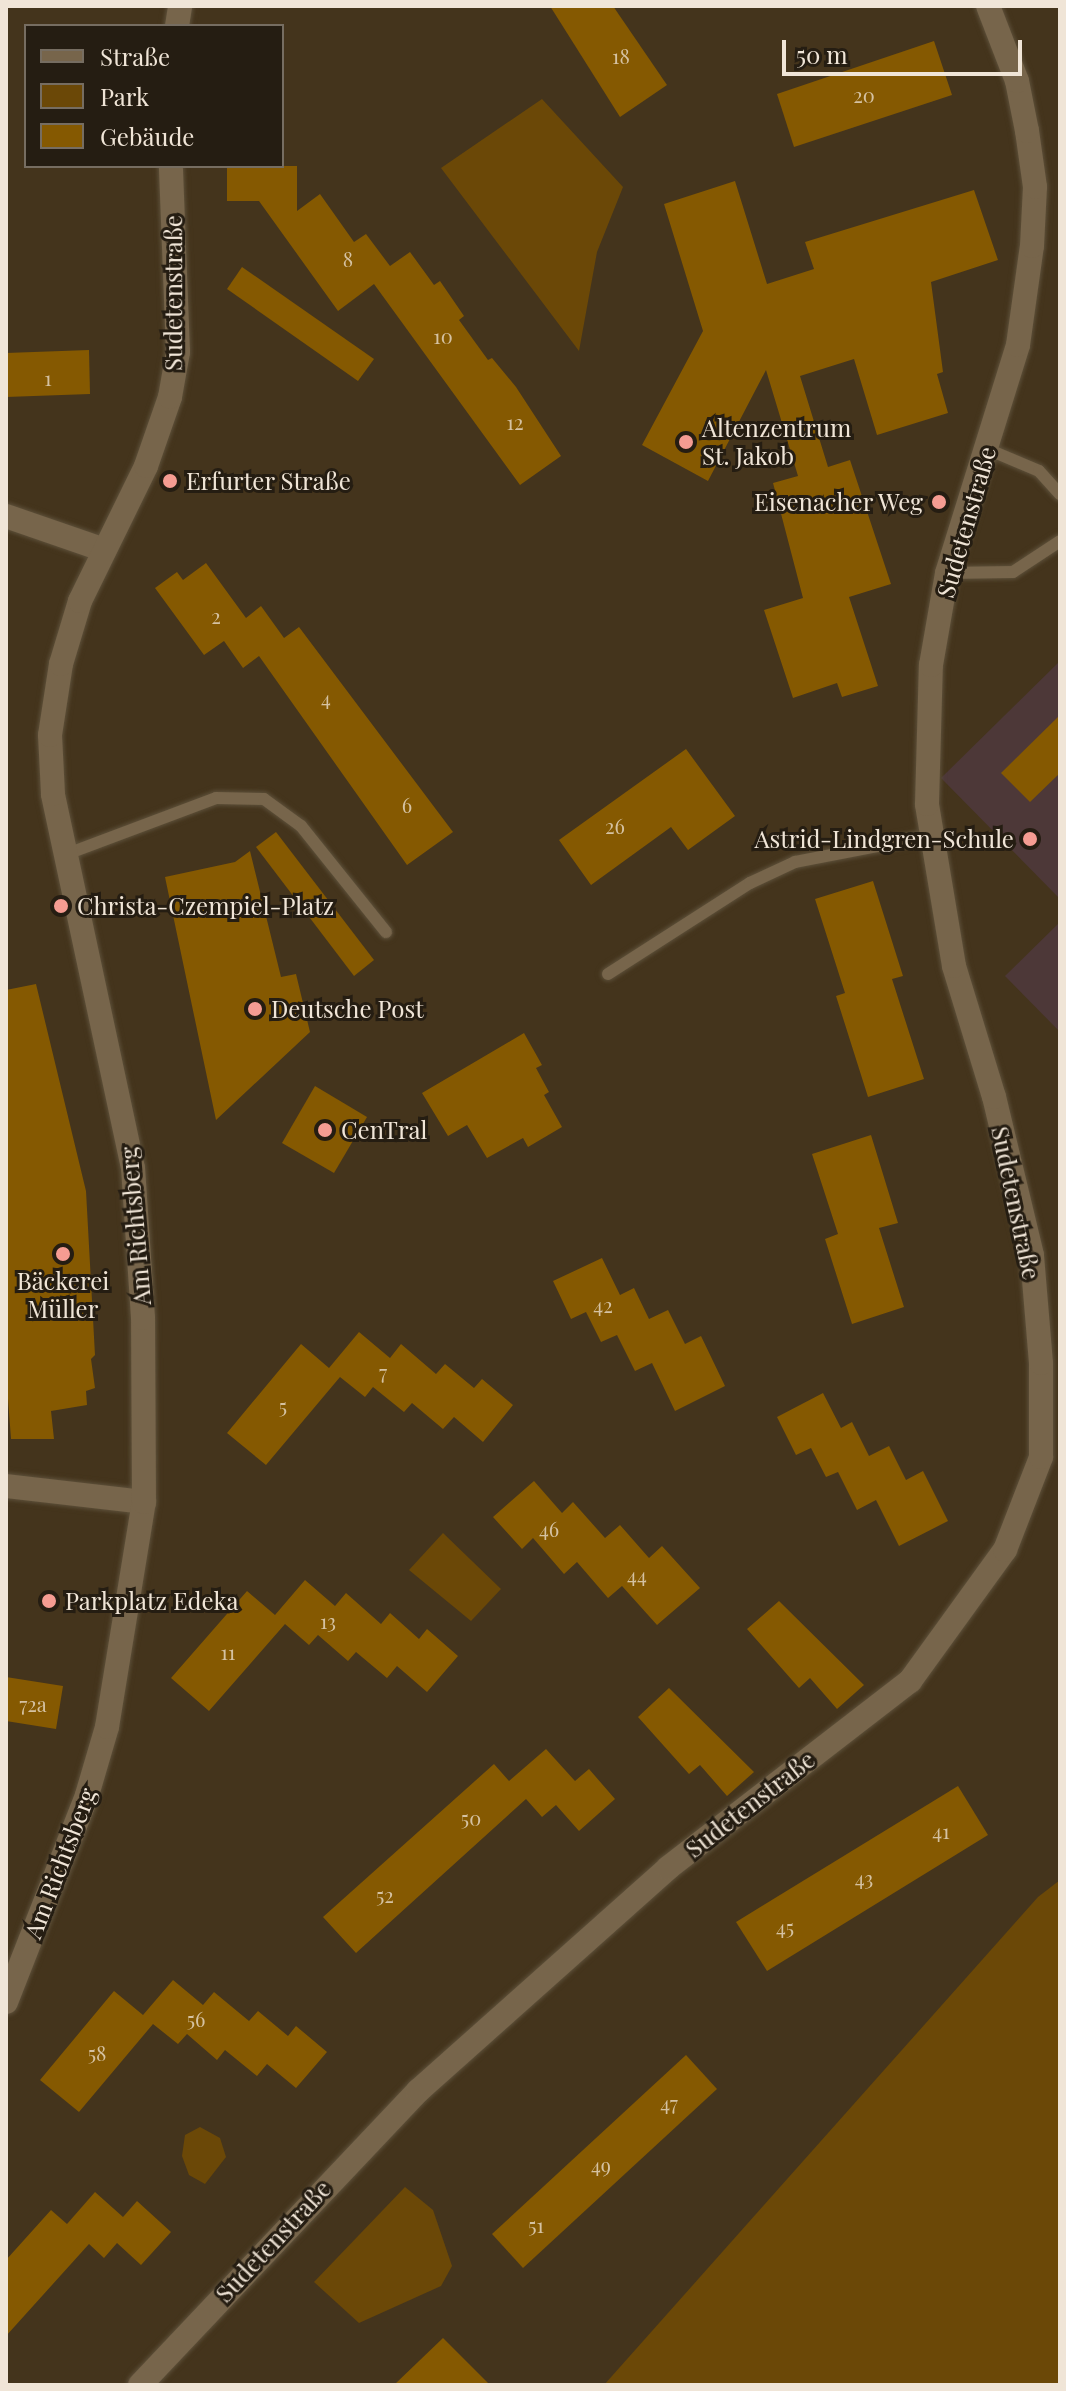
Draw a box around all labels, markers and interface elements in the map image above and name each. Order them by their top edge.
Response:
legend [24,24,284,168]
scale bar [786,24,1026,74]
text: 50 m [796,38,848,70]
text: Straße [100,40,170,72]
house number: 18 [612,43,630,67]
text: Park [100,80,149,112]
house number: 20 [853,82,875,106]
text: Gebäude [100,120,195,152]
street label: Sudetenstraße [159,215,187,371]
house number: 8 [343,246,353,270]
house number: 10 [433,323,453,347]
house number: 1 [44,365,52,389]
house number: 12 [507,409,523,433]
place label: Altenzentrum St. Jakob [702,414,851,470]
marker: Altenzentrum St. Jakob [677,433,695,451]
street label: Sudetenstraße [931,443,1001,601]
place label: Erfurter Straße [186,467,351,495]
marker: Erfurter Straße [161,472,179,490]
place label: Eisenacher Weg [753,488,923,516]
marker: Eisenacher Weg [930,493,948,511]
house number: 2 [211,603,221,627]
house number: 4 [321,685,331,709]
house number: 6 [402,792,412,816]
house number: 26 [605,813,625,837]
place label: Astrid-Lindgren-Schule [754,825,1014,853]
marker: Astrid-Lindgren-Schule [1021,830,1039,848]
place label: Christa-Czempiel-Platz [77,892,334,920]
marker: Christa-Czempiel-Platz [52,897,70,915]
place label: Deutsche Post [271,995,424,1023]
marker: Deutsche Post [246,1000,264,1018]
place label: CenTral [341,1116,427,1144]
marker: CenTral [316,1121,334,1139]
street label: Sudetenstraße [986,1124,1046,1282]
street label: Am Richtsberg [114,1146,156,1306]
marker: Bäckerei Müller [54,1245,72,1263]
place label: Bäckerei Müller [17,1267,109,1323]
house number: 42 [593,1292,613,1316]
house number: 7 [379,1359,387,1383]
house number: 5 [279,1393,287,1417]
house number: 46 [539,1516,559,1540]
house number: 44 [627,1562,647,1586]
place label: Parkplatz Edeka [65,1587,238,1615]
marker: Parkplatz Edeka [40,1592,58,1610]
house number: 13 [320,1608,336,1632]
house number: 11 [221,1639,235,1663]
house number: 72a [19,1691,47,1715]
street label: Sudetenstraße [680,1745,820,1863]
street label: Am Richtsberg [18,1784,102,1942]
house number: 50 [461,1805,481,1829]
house number: 41 [932,1818,950,1842]
house number: 43 [855,1865,873,1889]
house number: 52 [376,1882,394,1906]
house number: 45 [776,1914,794,1938]
house number: 56 [187,2006,205,2030]
house number: 58 [88,2040,106,2064]
house number: 47 [660,2090,678,2114]
house number: 49 [591,2152,611,2176]
street label: Sudetenstraße [209,2174,337,2308]
house number: 51 [528,2212,544,2236]

